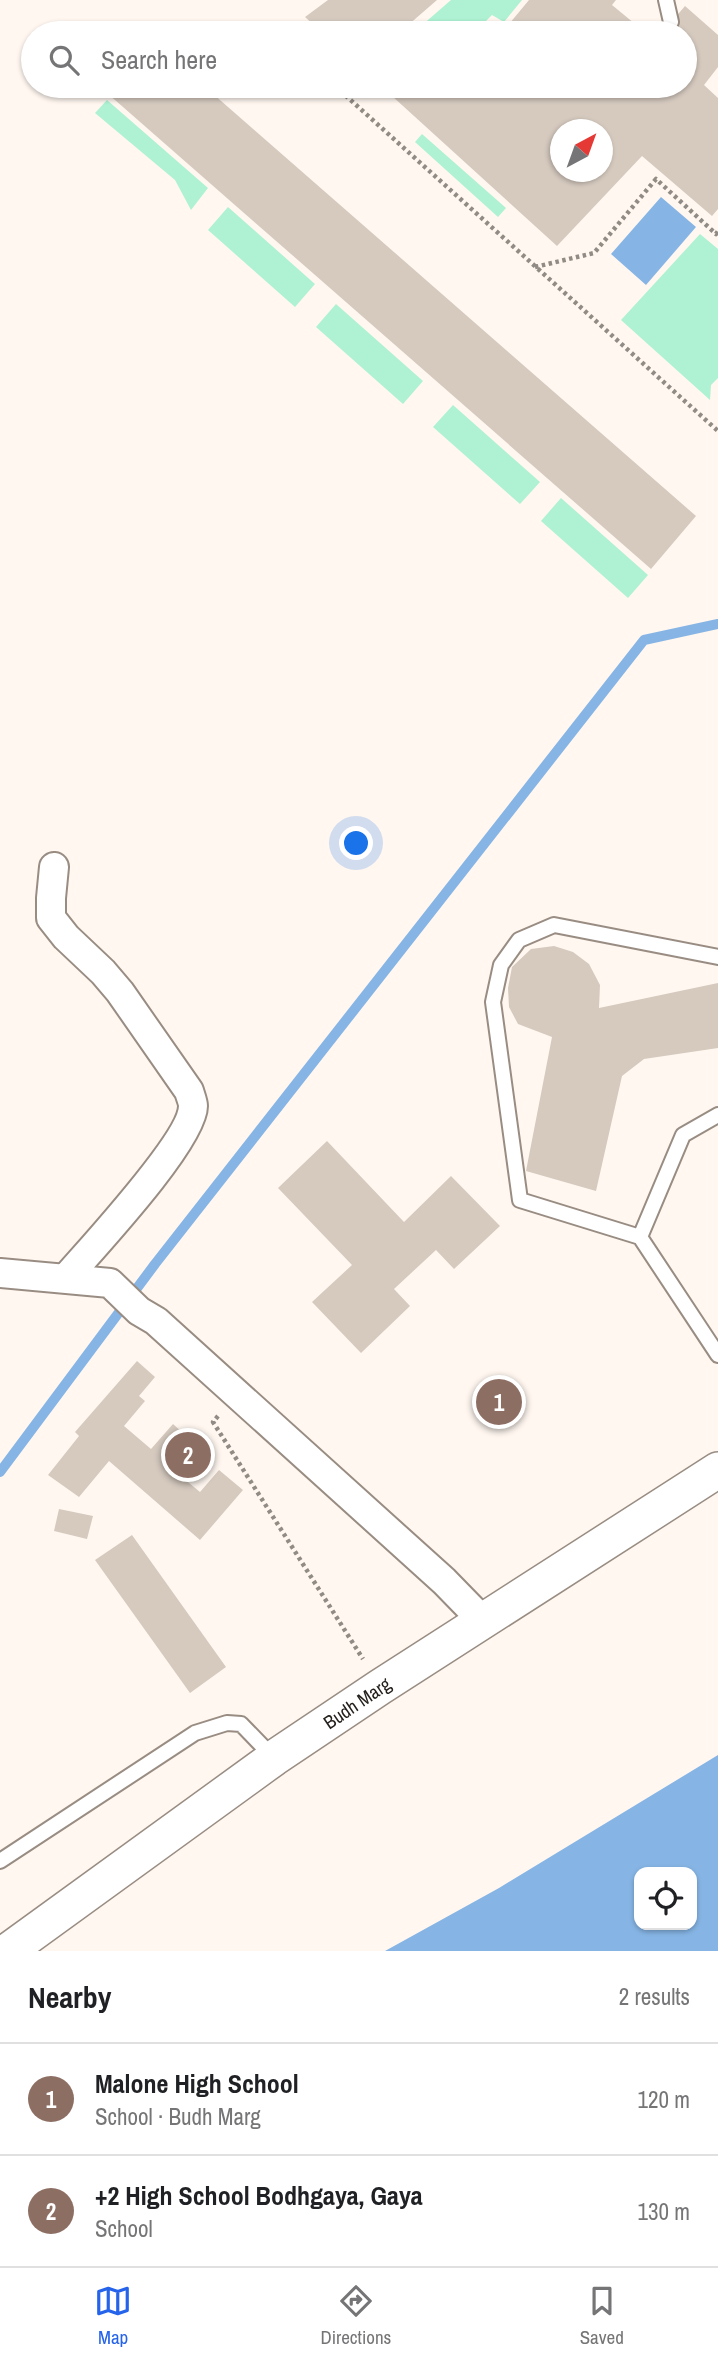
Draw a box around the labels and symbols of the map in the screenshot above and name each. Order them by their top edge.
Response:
north arrow [550,119,613,182]
your location [339,826,373,860]
pin: 1 [476,1376,522,1428]
pin: 2 [165,1429,211,1481]
street label: Budh Marg [318,1671,396,1735]

